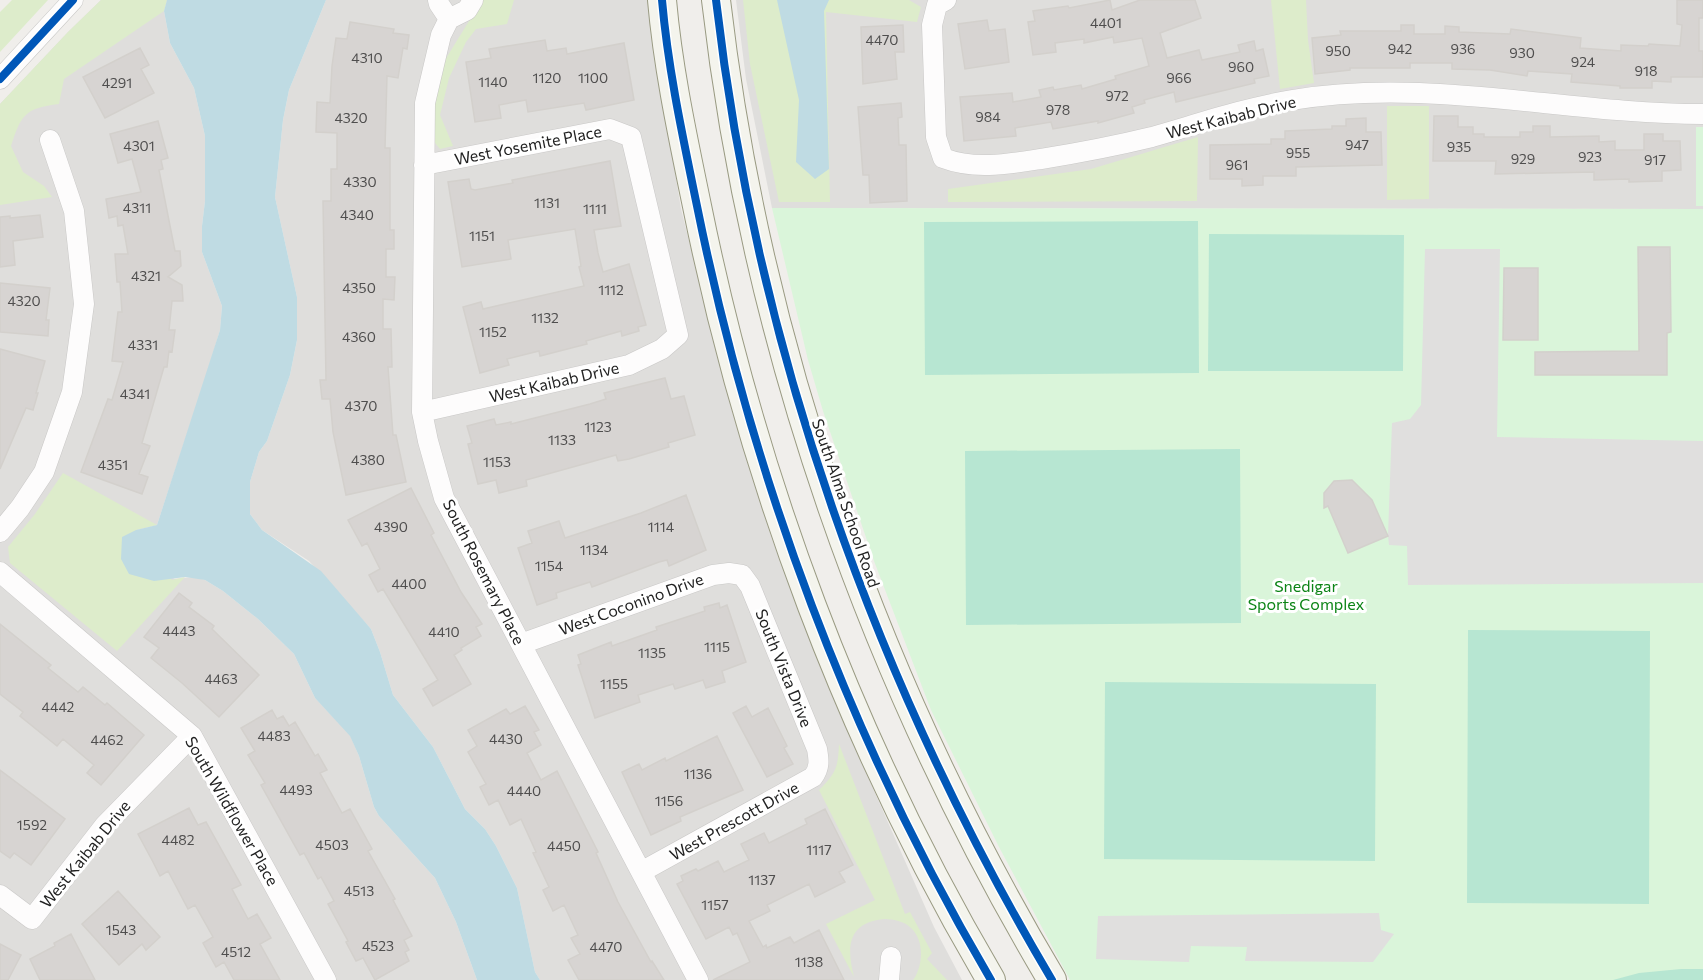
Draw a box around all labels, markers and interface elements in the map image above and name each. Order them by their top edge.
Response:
house number: 4401 [1090,14,1122,31]
house number: 4470 [865,31,899,48]
house number: 942 [1388,40,1412,57]
house number: 936 [1451,40,1475,57]
house number: 950 [1325,42,1351,59]
house number: 930 [1509,44,1535,61]
house number: 4310 [351,49,383,66]
house number: 924 [1571,53,1596,70]
house number: 960 [1228,58,1254,75]
house number: 918 [1635,62,1657,79]
house number: 1120 [533,69,561,86]
house number: 1100 [578,69,608,86]
house number: 966 [1166,69,1192,86]
house number: 1140 [478,73,508,90]
house number: 4291 [102,74,132,91]
house number: 972 [1105,87,1129,104]
street label: West Kaibab Drive [1164,91,1298,142]
house number: 978 [1046,101,1070,118]
house number: 984 [975,108,1001,125]
house number: 4320 [334,109,368,126]
street label: West Yosemite Place [453,121,603,168]
house number: 947 [1345,136,1369,153]
house number: 4301 [123,137,155,154]
house number: 935 [1447,138,1471,155]
house number: 955 [1286,144,1310,161]
house number: 923 [1578,148,1602,165]
house number: 929 [1511,150,1535,167]
house number: 917 [1644,151,1666,168]
house number: 961 [1226,156,1248,173]
house number: 4330 [343,173,377,190]
house number: 1131 [534,194,560,211]
house number: 4311 [123,199,151,216]
house number: 1111 [583,200,607,217]
house number: 4340 [340,206,374,223]
house number: 1151 [469,227,495,244]
house number: 4321 [131,267,161,284]
house number: 4350 [342,279,376,296]
house number: 1112 [598,281,624,298]
house number: 4320 [7,292,41,309]
house number: 1132 [531,309,559,326]
house number: 1152 [479,323,507,340]
house number: 4360 [342,328,376,345]
house number: 4331 [128,336,158,353]
street label: West Kaibab Drive [487,357,621,406]
house number: 4341 [120,385,150,402]
house number: 4370 [345,397,377,414]
street label: South Alma School Road [809,416,884,590]
house number: 1123 [584,418,612,435]
house number: 1133 [548,431,576,448]
house number: 4380 [351,451,385,468]
house number: 1153 [483,453,511,470]
house number: 4351 [98,456,128,473]
street label: South Rosemary Place [439,496,529,648]
house number: 4390 [374,518,408,535]
house number: 1114 [648,518,675,535]
house number: 1134 [580,541,609,558]
house number: 1154 [535,557,564,574]
street label: West Coconino Drive [556,569,706,638]
house number: 4400 [391,575,427,592]
park label: Snedigar Sports Complex [1248,576,1365,613]
street label: South Vista Drive [752,606,817,730]
house number: 4443 [162,622,196,639]
house number: 4410 [428,623,460,640]
house number: 1115 [704,638,730,655]
house number: 1135 [638,644,666,661]
house number: 4463 [204,670,238,687]
house number: 1155 [600,675,628,692]
house number: 4442 [42,698,75,715]
house number: 4483 [257,727,291,744]
house number: 4430 [489,730,523,747]
house number: 4462 [90,731,124,748]
street label: South Wildflower Place [182,733,283,889]
house number: 1136 [684,765,712,782]
street label: West Prescott Drive [666,777,802,864]
house number: 4493 [279,781,313,798]
house number: 4440 [507,782,541,799]
house number: 1156 [655,792,683,809]
street label: West Kaibab Drive [35,796,134,911]
house number: 1592 [17,816,47,833]
house number: 4482 [161,831,195,848]
house number: 4503 [315,836,349,853]
house number: 4450 [547,837,581,854]
house number: 1117 [806,841,832,858]
house number: 1137 [748,871,776,888]
house number: 4513 [344,882,374,899]
house number: 1157 [701,896,729,913]
house number: 1543 [106,921,136,938]
house number: 4523 [362,937,394,954]
house number: 4470 [589,938,623,955]
house number: 4512 [221,943,251,960]
house number: 1138 [795,953,823,970]

